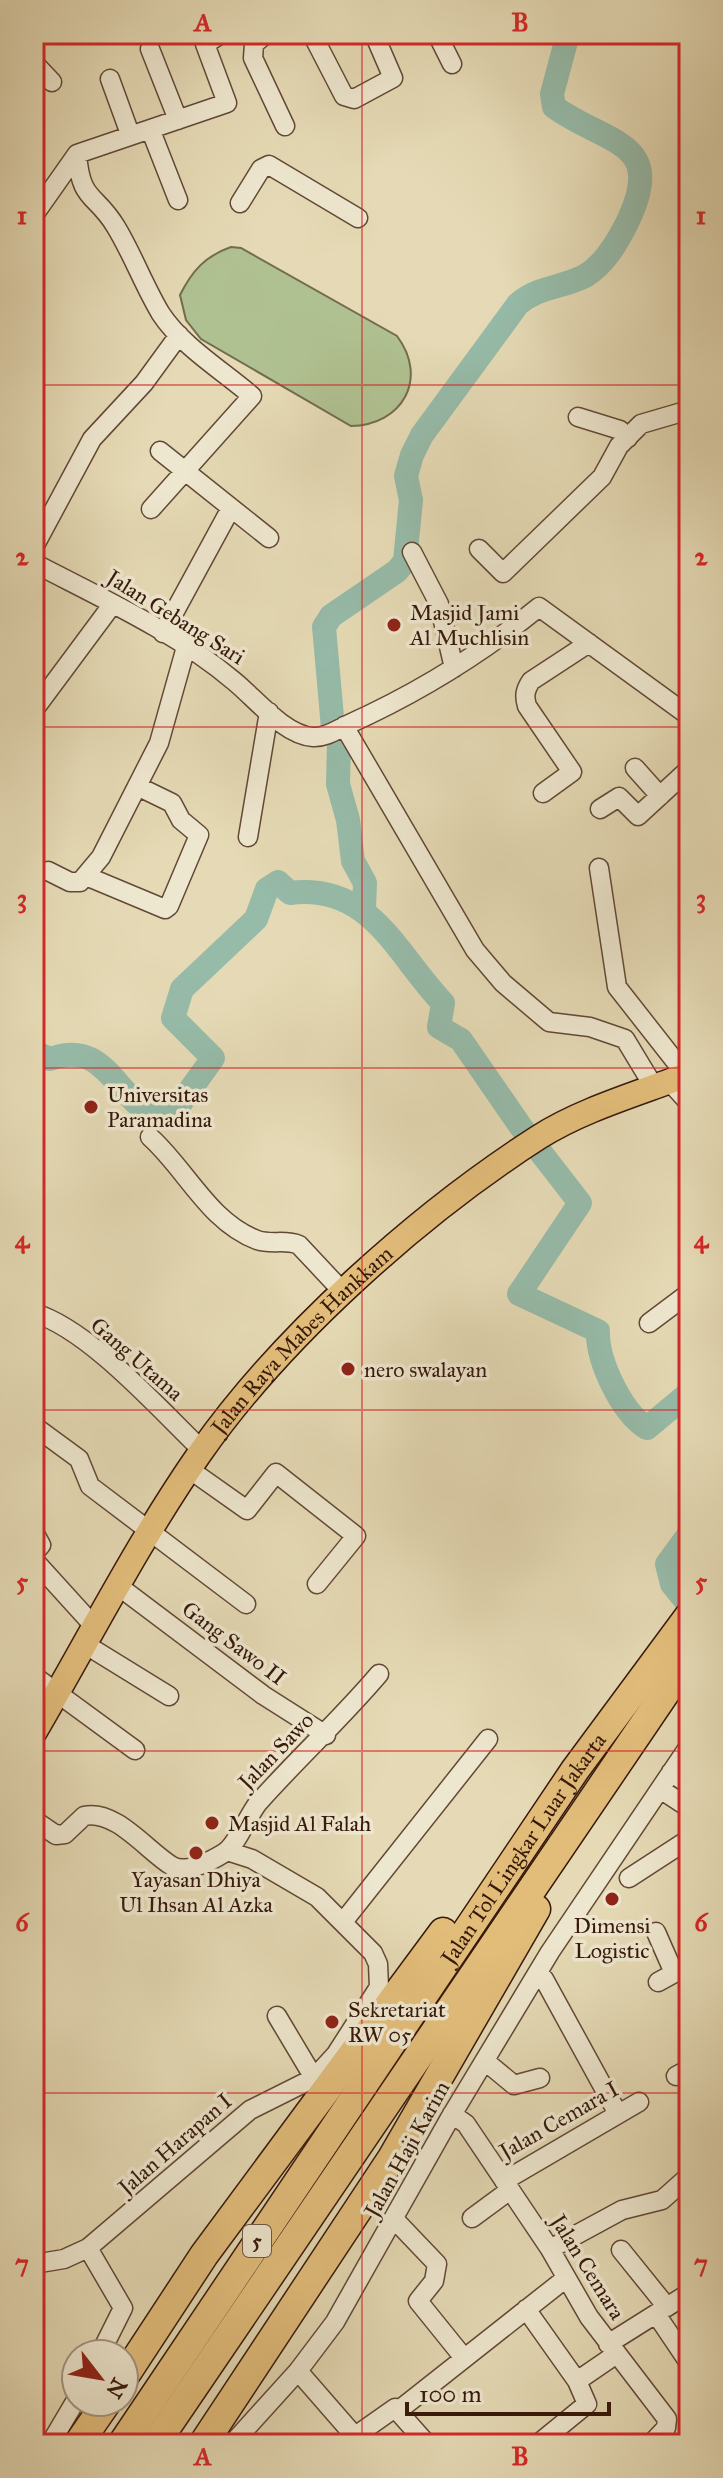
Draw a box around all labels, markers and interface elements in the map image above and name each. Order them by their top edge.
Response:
text: A [192,6,212,38]
text: B [511,6,529,38]
text: 1 [17,199,27,231]
text: 1 [696,199,706,231]
text: 2 [16,540,30,572]
text: 2 [695,540,709,572]
street label: Jalan Gebang Sari [100,563,250,670]
place label: Masjid Jami Al Muchlisin [409,599,529,651]
marker: Masjid Jami Al Muchlisin [385,616,403,634]
text: 3 [17,882,27,914]
text: 3 [696,882,706,914]
place label: Universitas Paramadina [107,1081,213,1133]
marker: Universitas Paramadina [82,1098,100,1116]
text: 4 [15,1223,31,1255]
text: 4 [694,1223,710,1255]
street label: Jalan Raya Mabes Hankkam [204,1239,398,1441]
street label: Gang Utama [85,1311,189,1407]
place label: nero swalayan [364,1356,487,1383]
marker: nero swalayan [339,1360,357,1378]
text: 5 [16,1565,29,1597]
text: 5 [695,1565,708,1597]
street label: Gang Sawo II [177,1595,291,1691]
street label: Jalan Sawo [231,1707,319,1797]
street label: Jalan Tol Lingkar Luar Jakarta [434,1727,612,1971]
place label: Masjid Al Falah [228,1810,371,1837]
marker: Masjid Al Falah [203,1814,221,1832]
marker: Yayasan Dhiya Ul Ihsan Al Azka [187,1844,205,1862]
place label: Yayasan Dhiya Ul Ihsan Al Azka [119,1866,274,1918]
marker: Dimensi Logistic [603,1890,621,1908]
text: 6 [15,1906,30,1938]
text: 6 [694,1906,709,1938]
place label: Dimensi Logistic [574,1912,650,1964]
place label: Sekretariat RW 05 [348,1996,446,2048]
marker: Sekretariat RW 05 [323,2013,341,2031]
street label: Jalan Cemara I [493,2075,623,2166]
street label: Jalan Haji Karim [357,2076,456,2224]
street label: Jalan Harapan I [111,2087,237,2202]
street label: Jalan Cemara [544,2208,631,2325]
road number: 5 [243,2225,271,2257]
text: 7 [15,2247,29,2279]
text: 7 [694,2247,708,2279]
north arrow [60,2338,140,2418]
scale bar [407,2366,609,2416]
text: N [100,2373,133,2403]
text: 100 m [419,2379,482,2409]
text: A [192,2440,212,2472]
text: B [511,2440,529,2472]

